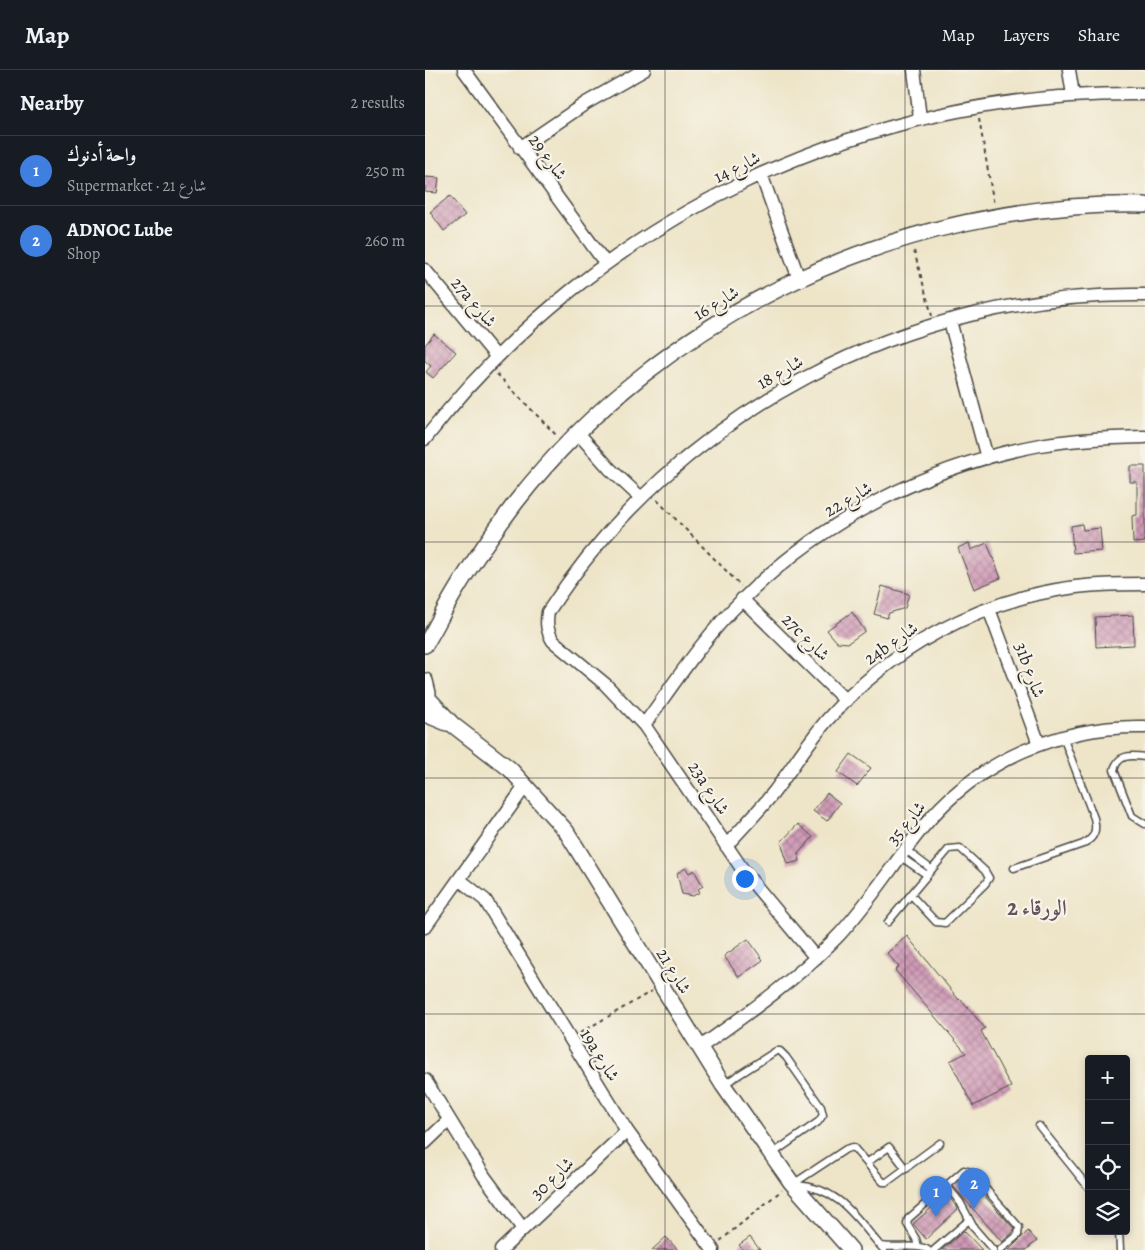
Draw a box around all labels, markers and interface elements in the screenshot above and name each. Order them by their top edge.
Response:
text: Map [25,19,69,51]
text: Map [942,23,975,47]
text: Layers [1003,23,1050,47]
text: Share [1078,23,1120,47]
text: Nearby [20,89,83,117]
text: 2 results [350,92,405,114]
street label: شارع 29 [521,129,573,187]
text: واحة أدنوك [67,142,136,168]
street label: شارع 14 [710,145,766,191]
text: 1 [33,160,39,182]
text: 250 m [366,160,405,182]
text: Supermarket · شارع 21 [67,175,206,197]
text: ADNOC Lube [67,217,173,243]
text: 2 [32,230,40,252]
text: 260 m [365,230,405,252]
text: Shop [67,243,100,265]
street label: 27a شارع [443,272,502,334]
street label: شارع 16 [689,280,745,329]
street label: شارع 18 [752,349,809,397]
street label: شارع 22 [820,476,878,525]
street label: 27c شارع [775,608,835,668]
street label: 24b شارع [859,616,924,673]
street label: 31b شارع [1006,639,1051,702]
street label: 23a شارع [680,757,735,821]
street label: شارع 35 [881,796,933,852]
your location [732,866,758,892]
district label: الورقاء 2 [1007,893,1067,923]
street label: شارع 21 [648,944,697,1000]
street label: 19a شارع [572,1024,625,1087]
map controls [1085,1055,1130,1235]
button: + [1085,1055,1130,1100]
button: − [1085,1100,1130,1145]
button: locate [1085,1145,1130,1190]
street label: شارع 30 [525,1151,581,1207]
pin: 2 [958,1168,990,1209]
pin: 1 [920,1176,952,1217]
button: layers [1085,1190,1130,1235]

